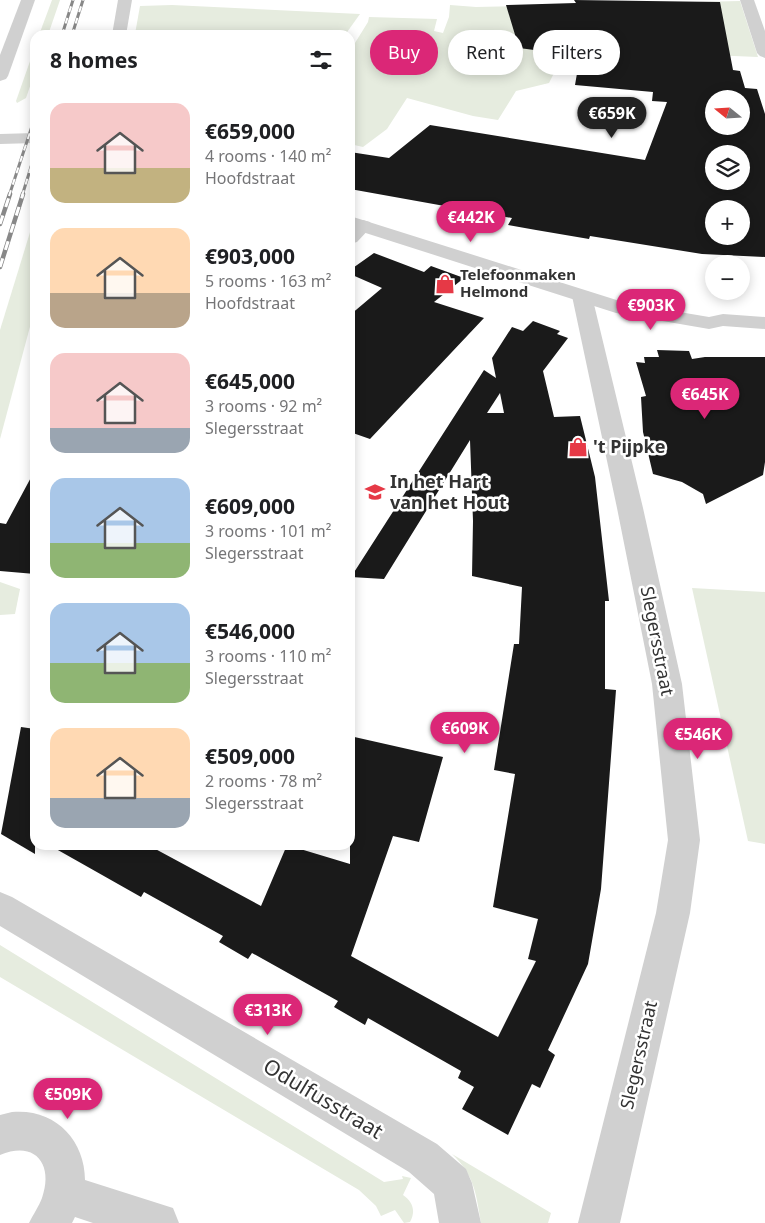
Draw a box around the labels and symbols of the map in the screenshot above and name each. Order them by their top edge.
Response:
north arrow [705,90,750,135]
pin: €659K [577,96,647,139]
pin: €442K [436,200,506,243]
place label: Telefoonmaken Helmond [460,264,576,301]
shop icon: Telefoonmaken Helmond [434,273,456,295]
pin: €903K [616,288,686,331]
pin: €645K [670,378,740,420]
place label: 't Pijpke [593,434,666,458]
shop icon: 't Pijpke [567,436,589,458]
place label: In het Hart van het Hout [390,469,507,514]
school or university icon: In het Hart van het Hout [364,481,386,503]
street label: Slegersstraat [636,584,680,698]
pin: €609K [430,712,500,754]
pin: €546K [663,718,733,760]
pin: €313K [233,994,303,1036]
street label: Slegersstraat [614,998,662,1111]
street label: Odulfusstraat [258,1051,389,1145]
pin: €509K [33,1078,103,1120]

